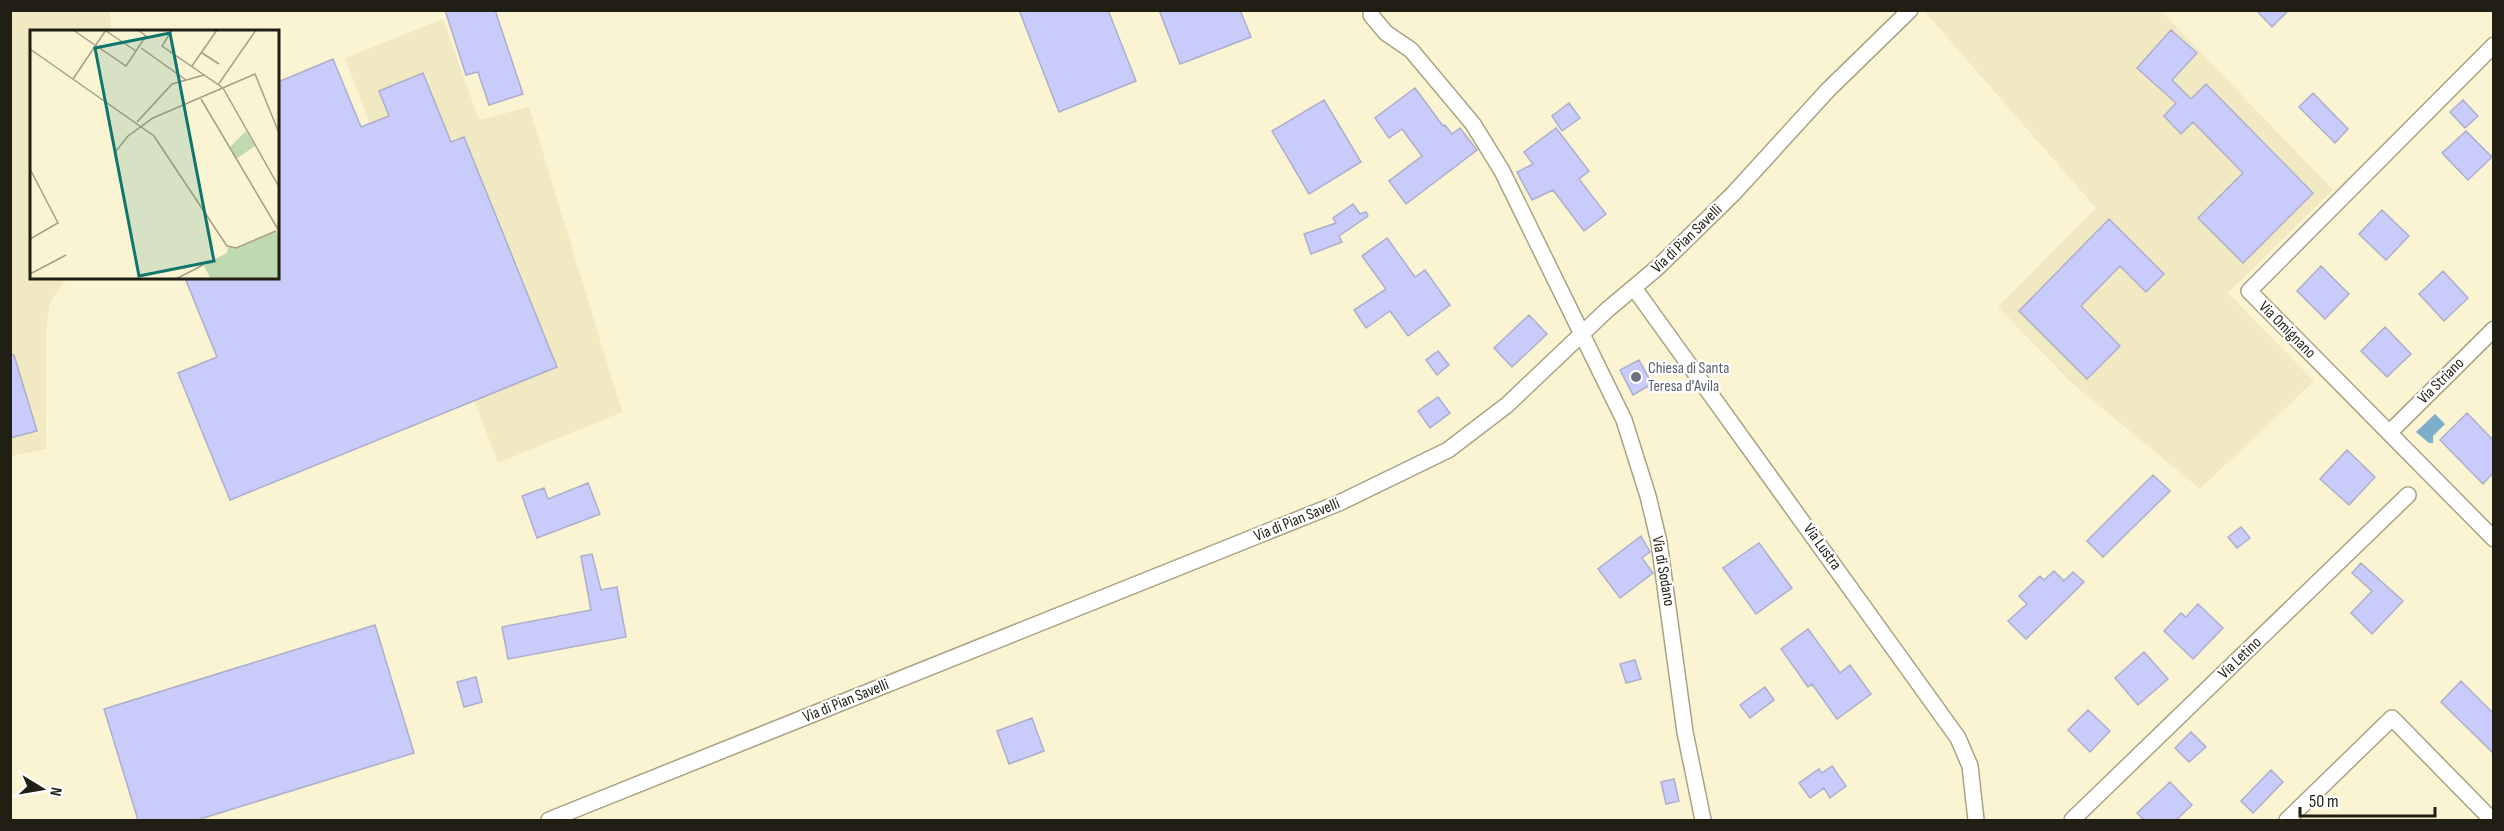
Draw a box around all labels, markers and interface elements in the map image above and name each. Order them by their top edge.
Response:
inset map [30,30,279,279]
street label: Via di Pian Savelli [1648,201,1726,277]
street label: Via Omignano [2255,298,2319,362]
street label: Via Striano [2414,354,2468,408]
place label: Chiesa di Santa Teresa d'Avila [1648,359,1730,396]
marker: Chiesa di Santa Teresa d'Avila [1629,370,1643,384]
street label: Via di Pian Savelli [1251,494,1343,546]
street label: Via Lustra [1799,520,1845,574]
street label: Via di Sodano [1647,534,1679,608]
street label: Via Letino [2215,633,2265,683]
street label: Via di Pian Savelli [800,675,892,727]
north arrow [12,759,72,819]
scale bar [2300,780,2435,818]
text: N [45,786,65,798]
text: 50 m [2309,791,2339,812]

